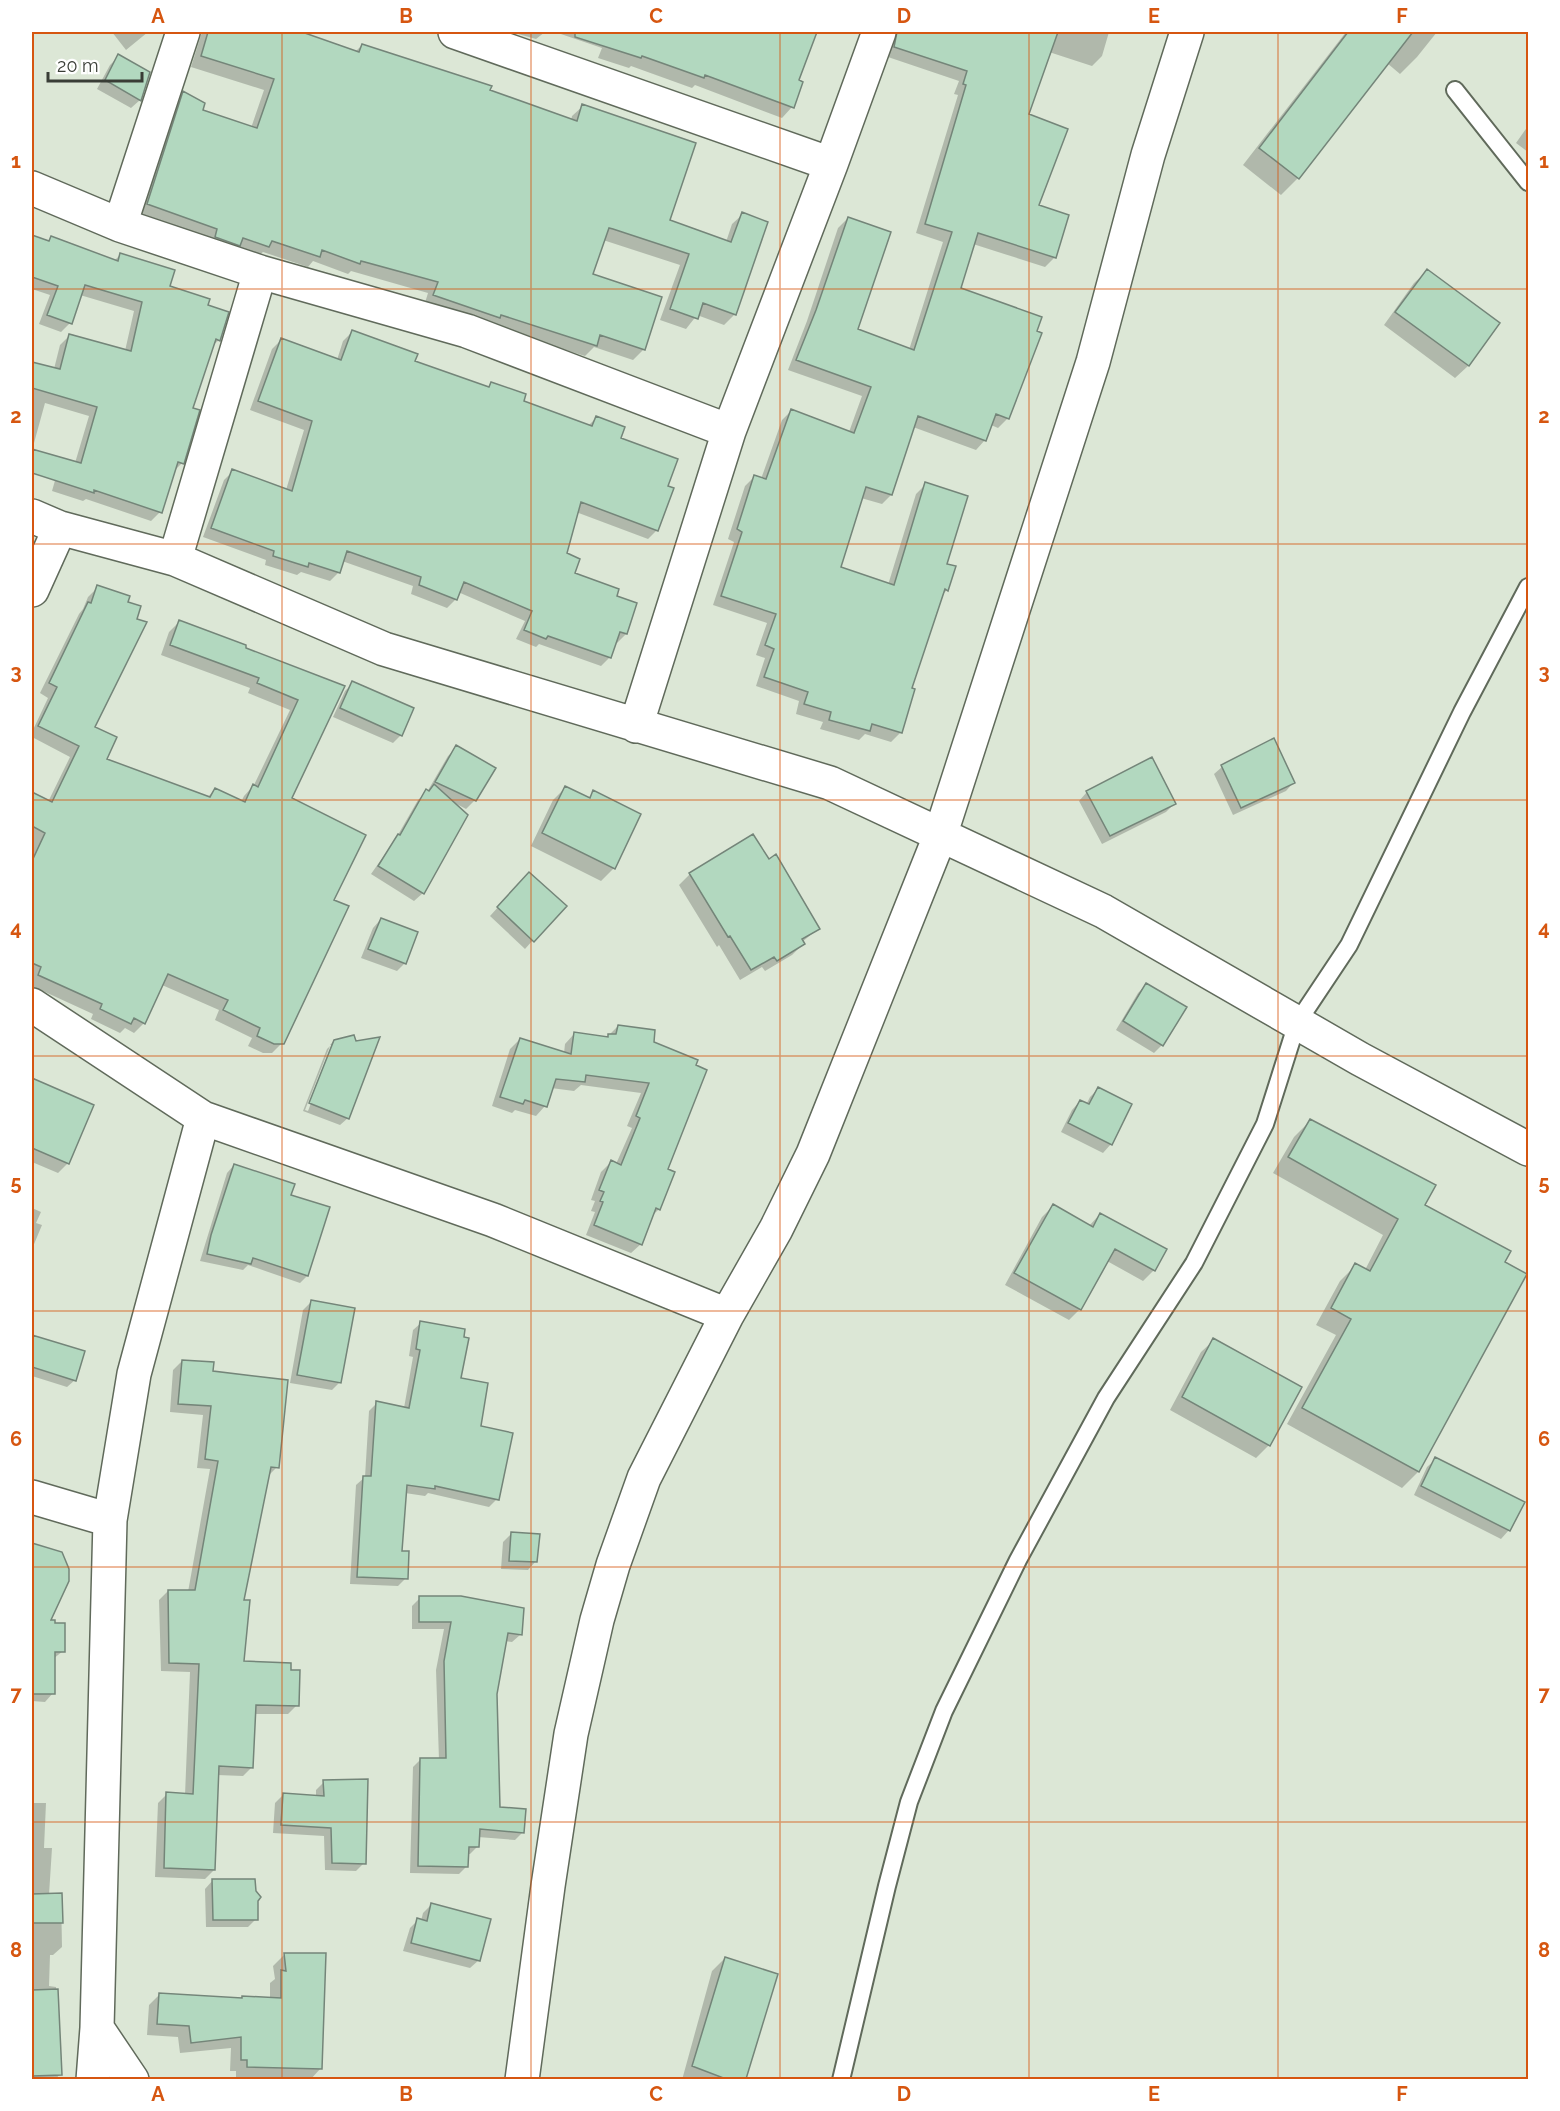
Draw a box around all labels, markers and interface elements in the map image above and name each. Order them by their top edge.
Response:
text: A [151,4,165,28]
text: B [399,4,413,28]
text: C [649,4,663,28]
text: D [897,4,911,28]
text: E [1148,4,1160,28]
text: F [1396,4,1408,28]
scale bar [48,45,142,83]
text: 20 m [57,55,99,76]
text: 1 [11,149,21,173]
text: 1 [1539,149,1549,173]
text: 2 [10,404,22,428]
text: 2 [1538,404,1550,428]
text: 3 [10,660,22,684]
text: 3 [1538,660,1550,684]
text: 4 [10,916,22,940]
text: 4 [1538,916,1550,940]
text: 5 [10,1171,22,1195]
text: 5 [1538,1171,1550,1195]
text: 6 [10,1427,22,1451]
text: 6 [1538,1427,1550,1451]
text: 7 [10,1682,22,1706]
text: 7 [1538,1682,1550,1706]
text: 8 [10,1938,22,1962]
text: 8 [1538,1938,1550,1962]
text: A [151,2082,165,2106]
text: B [399,2082,413,2106]
text: C [649,2082,663,2106]
text: D [897,2082,911,2106]
text: E [1148,2082,1160,2106]
text: F [1396,2082,1408,2106]

